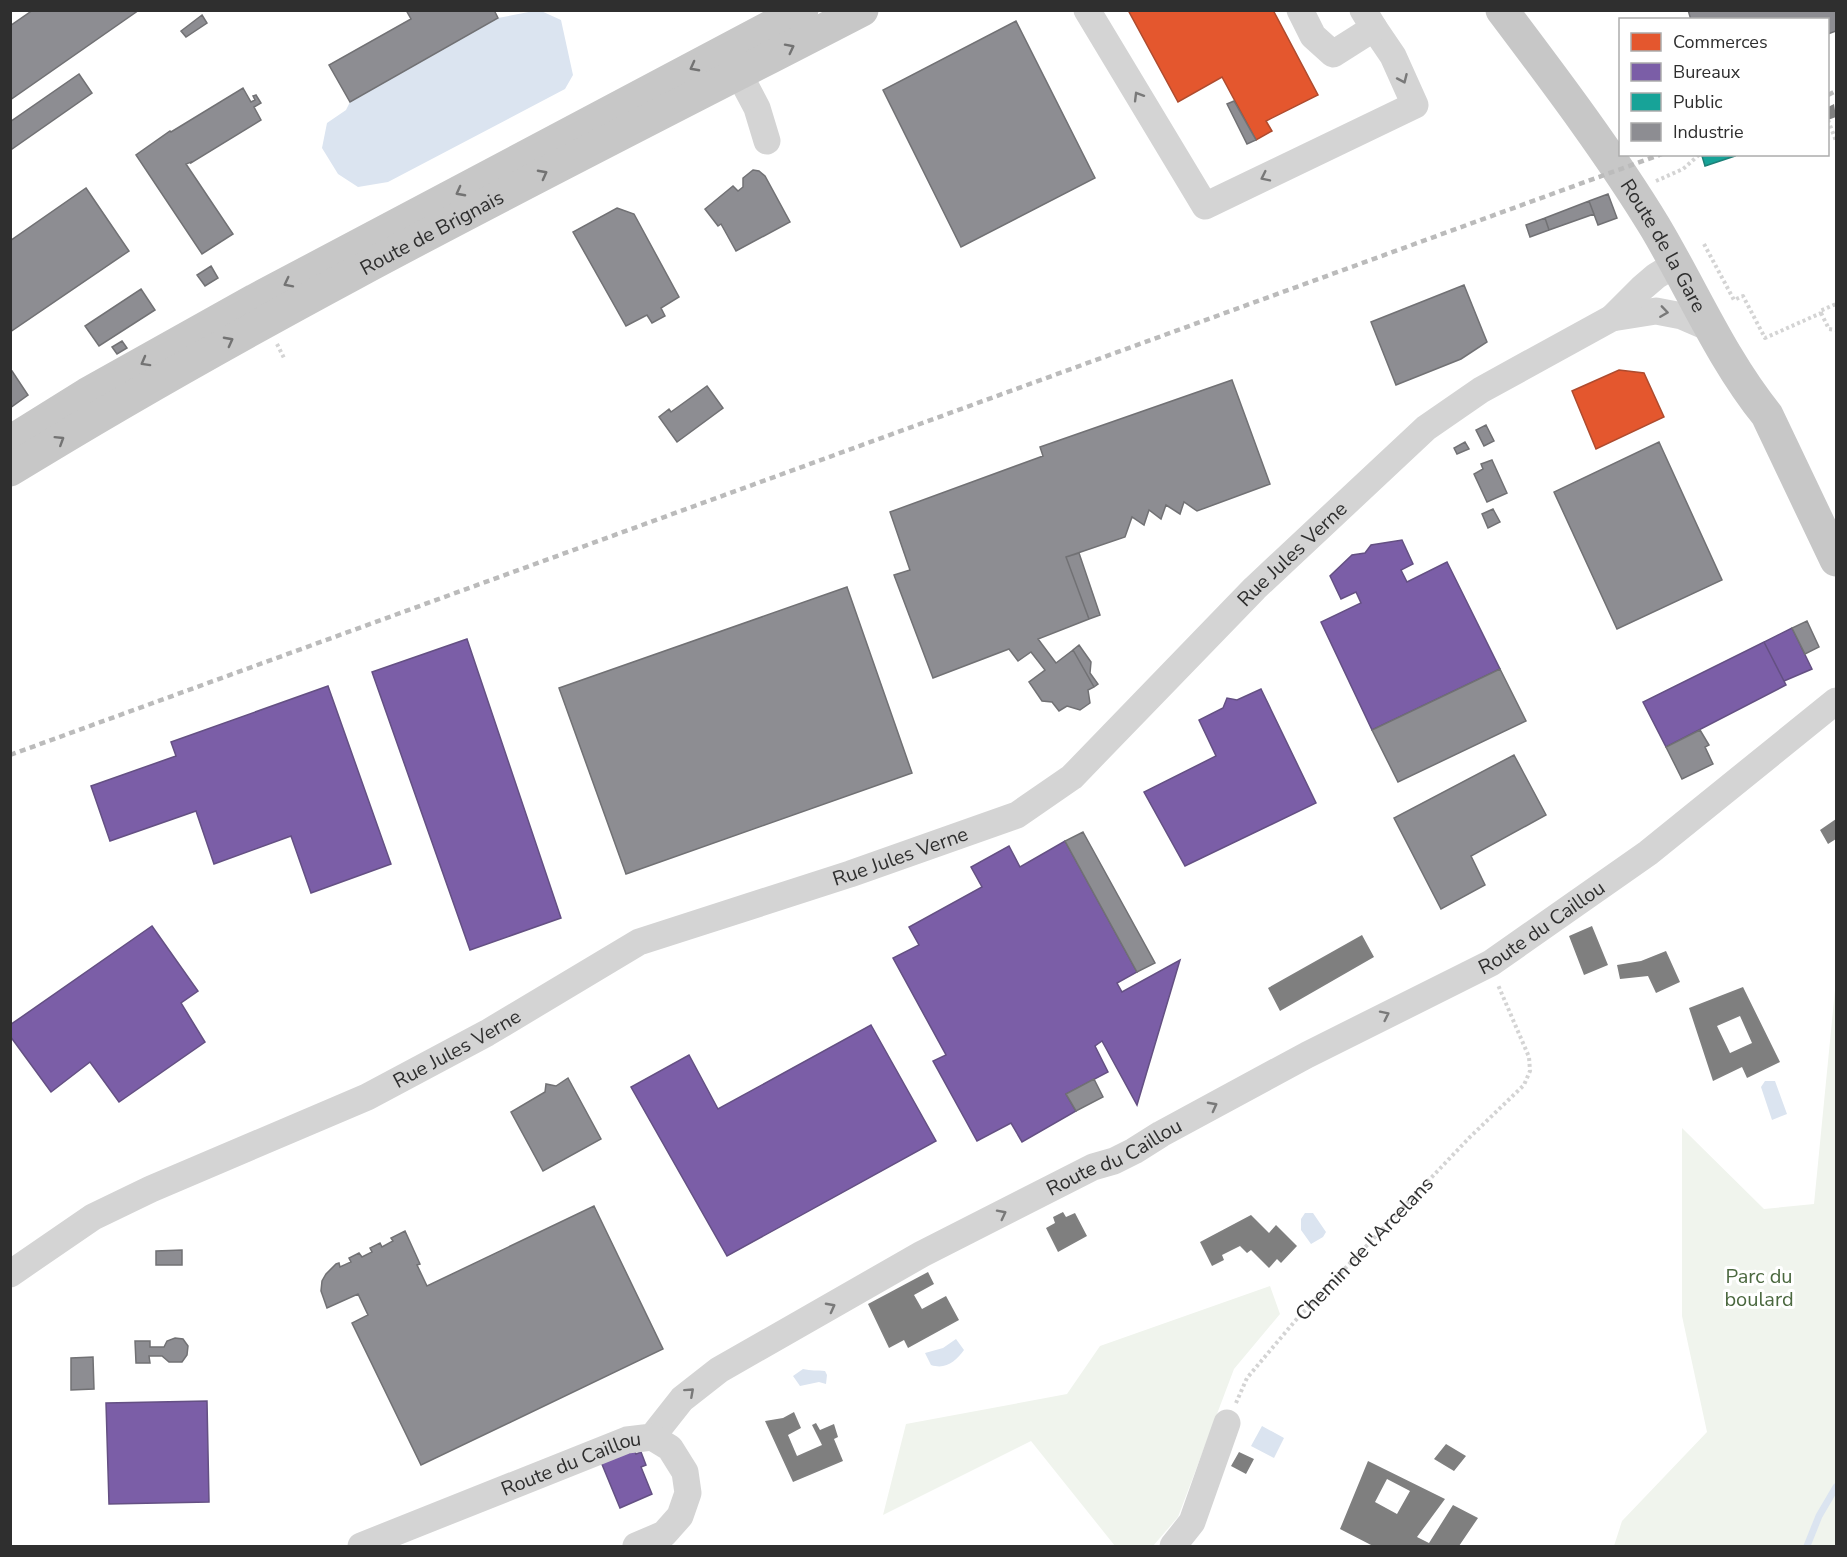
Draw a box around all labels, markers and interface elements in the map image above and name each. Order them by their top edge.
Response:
legend [1619,18,1829,156]
text: Commerces [1673,30,1768,54]
one-way arrow [784,43,795,55]
one-way arrow [690,60,700,71]
text: Bureaux [1673,60,1741,84]
one-way arrow [1396,72,1408,83]
text: Public [1673,90,1723,114]
one-way arrow [1134,92,1145,102]
text: Industrie [1673,120,1744,144]
one-way arrow [1260,169,1271,181]
one-way arrow [537,170,547,181]
street label: Route de la Gare [1614,174,1712,317]
street label: Route de Brignais [355,184,508,282]
one-way arrow [456,185,466,196]
one-way arrow [283,276,294,288]
one-way arrow [1659,306,1668,318]
one-way arrow [222,337,233,348]
one-way arrow [141,355,151,366]
one-way arrow [54,435,64,447]
street label: Rue Jules Verne [1231,496,1353,613]
street label: Rue Jules Verne [829,820,972,893]
street label: Route du Caillou [1474,874,1610,981]
street label: Rue Jules Verne [388,1003,526,1095]
one-way arrow [1379,1011,1390,1022]
one-way arrow [1206,1102,1217,1113]
street label: Route du Caillou [1042,1112,1187,1203]
street label: Chemin de l'Arcelans [1289,1171,1440,1327]
one-way arrow [996,1209,1007,1221]
park label: Parc du boulard [1724,1263,1794,1313]
one-way arrow [825,1303,835,1314]
one-way arrow [683,1388,694,1399]
street label: Route du Caillou [497,1425,643,1503]

